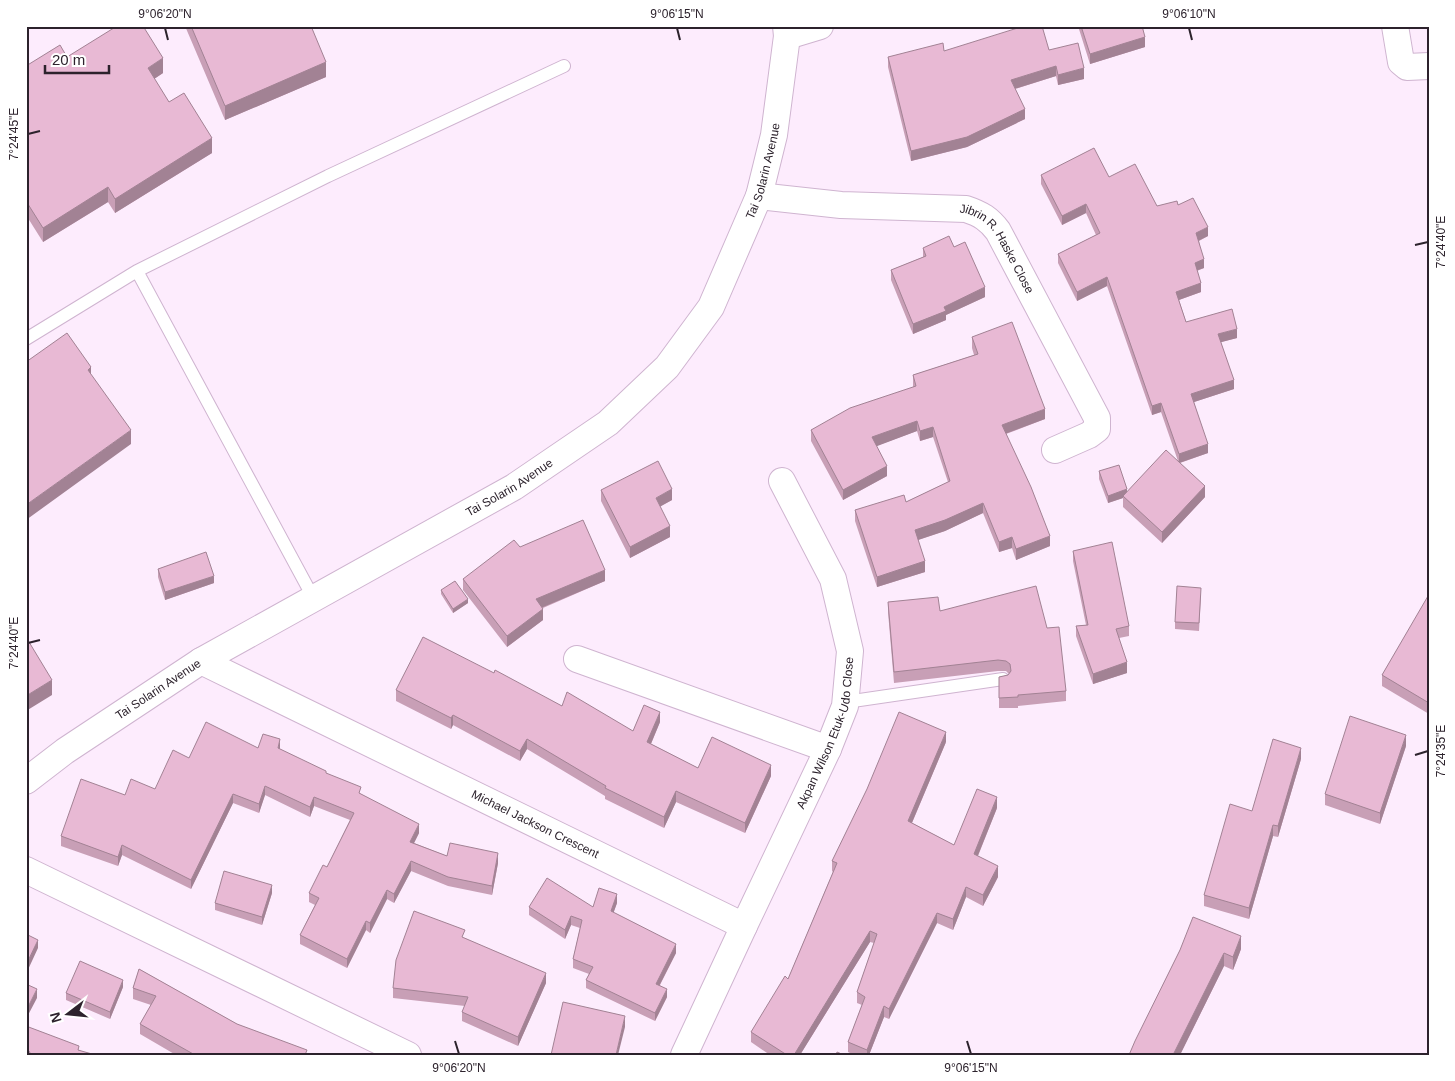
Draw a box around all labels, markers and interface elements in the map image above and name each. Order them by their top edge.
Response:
text: 9°06'20"N [138,7,192,21]
text: 9°06'15"N [650,7,704,21]
text: 9°06'10"N [1162,7,1216,21]
scale bar [45,42,109,74]
text: 20 m [52,51,85,68]
text: 7°24'45"E [7,108,21,160]
street label: Tai Solarin Avenue [743,122,783,221]
street label: Jibrin R. Haske Close [959,202,1037,296]
text: 7°24'40"E [1434,216,1448,268]
street label: Tai Solarin Avenue [463,456,556,519]
text: 7°24'40"E [7,617,21,669]
street label: Tai Solarin Avenue [113,656,204,723]
street label: Akpan Wilson Etuk-Udo Close [794,656,856,811]
text: 7°24'35"E [1434,725,1448,777]
street label: Michael Jackson Crescent [469,787,602,861]
north arrow [42,988,92,1038]
text: N [46,1011,65,1025]
text: 9°06'20"N [432,1061,486,1075]
text: 9°06'15"N [944,1061,998,1075]

